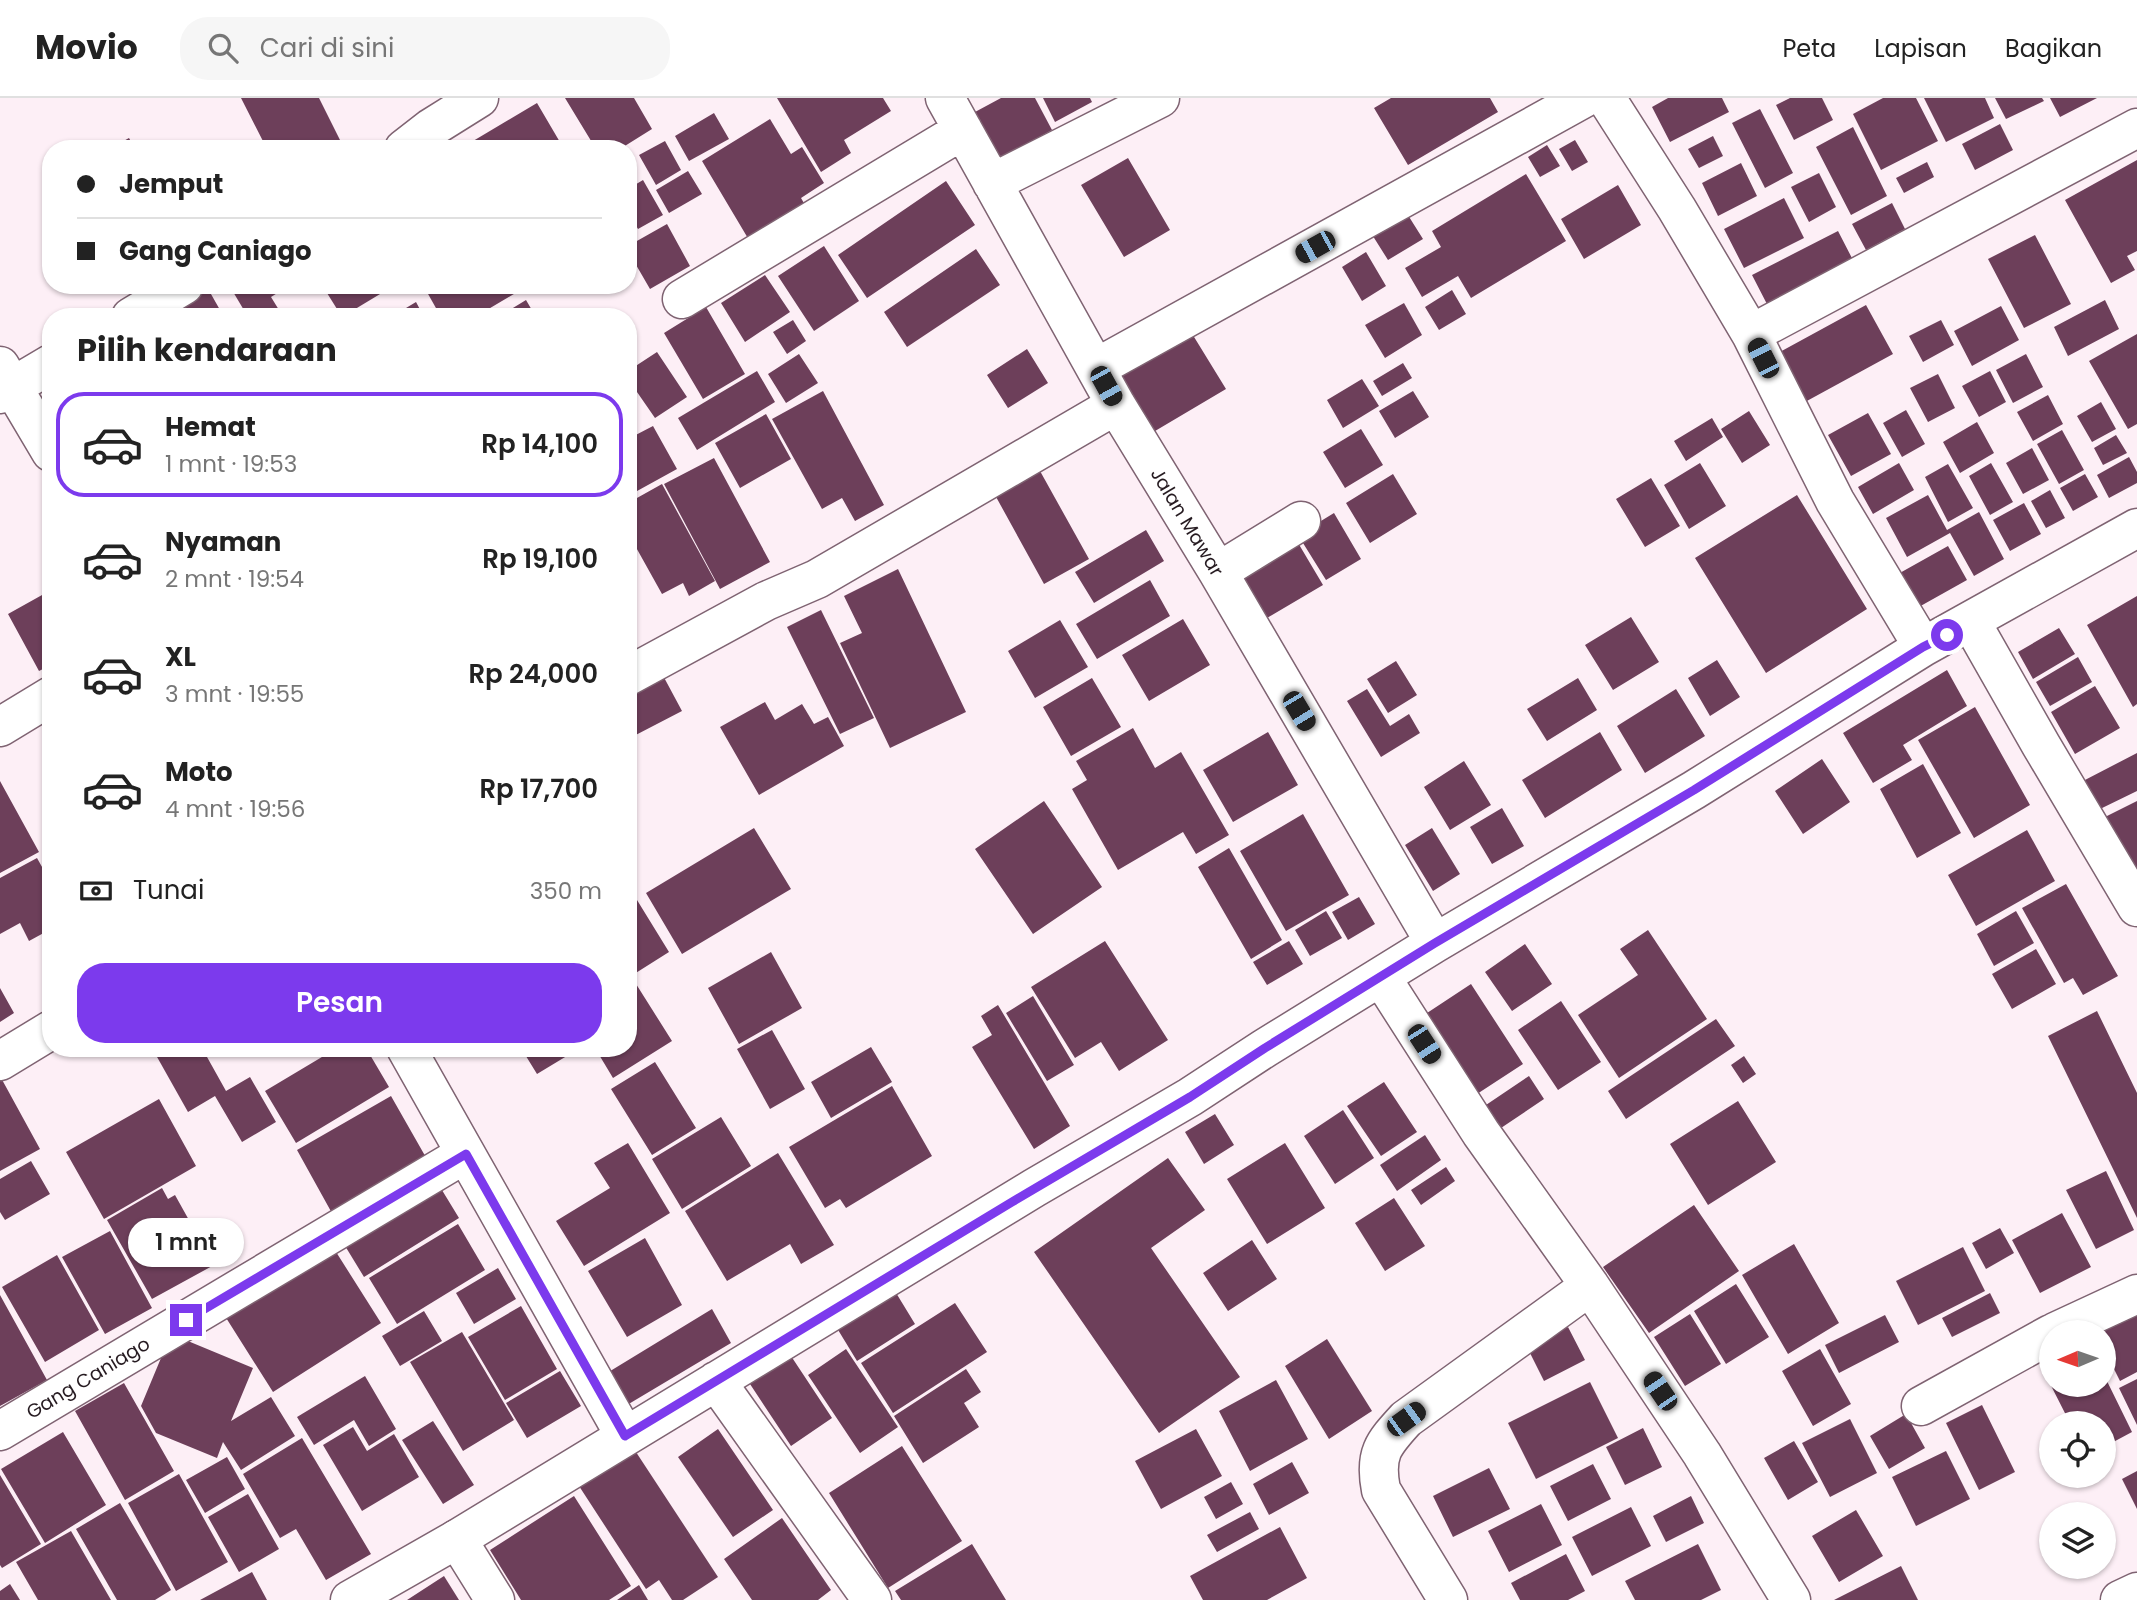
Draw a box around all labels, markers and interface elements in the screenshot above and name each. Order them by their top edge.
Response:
search box [180,17,670,80]
text: Movio [35,24,138,71]
icon: search [204,29,242,67]
text: Cari di sini [260,30,394,66]
text: Peta [1782,32,1836,65]
text: Lapisan [1874,32,1967,65]
text: Bagikan [2005,32,2102,65]
text: Jemput [119,166,223,202]
car [1292,228,1339,266]
text: Gang Caniago [119,233,312,269]
text: Pilih kendaraan [77,327,337,372]
car [1745,335,1782,381]
car [1087,363,1126,409]
text: Hemat [165,409,256,445]
icon: car [81,413,144,476]
text: Rp 14,100 [481,426,598,462]
text: 1 mnt · 19:53 [165,448,297,480]
street label: Jalan Mawar [1144,463,1230,581]
text: Nyaman [165,524,281,560]
icon: car [81,528,144,591]
text: Rp 19,100 [482,541,598,577]
text: 2 mnt · 19:54 [165,563,304,595]
route start [1931,619,1963,651]
text: XL [165,639,196,675]
icon: car [81,643,144,706]
text: Rp 24,000 [468,656,598,692]
text: 3 mnt · 19:55 [165,678,304,710]
car [1280,688,1319,734]
text: Moto [165,754,233,790]
icon: car [81,758,144,821]
text: Rp 17,700 [479,771,598,807]
text: 4 mnt · 19:56 [165,793,305,825]
icon: cash [77,872,115,910]
text: Tunai [133,872,204,908]
text: 350 m [530,875,602,907]
button: Pesan [77,963,602,1043]
car [1404,1021,1445,1067]
callout: 1 mnt [128,1218,244,1268]
text: 1 mnt [155,1226,217,1258]
route end [170,1304,202,1336]
north arrow [2039,1320,2116,1396]
map controls [2039,1320,2116,1579]
street label: Gang Caniago [21,1330,155,1426]
car [1640,1368,1681,1414]
car [1383,1398,1430,1440]
button: locate [2039,1411,2116,1488]
button: layers [2039,1502,2116,1579]

